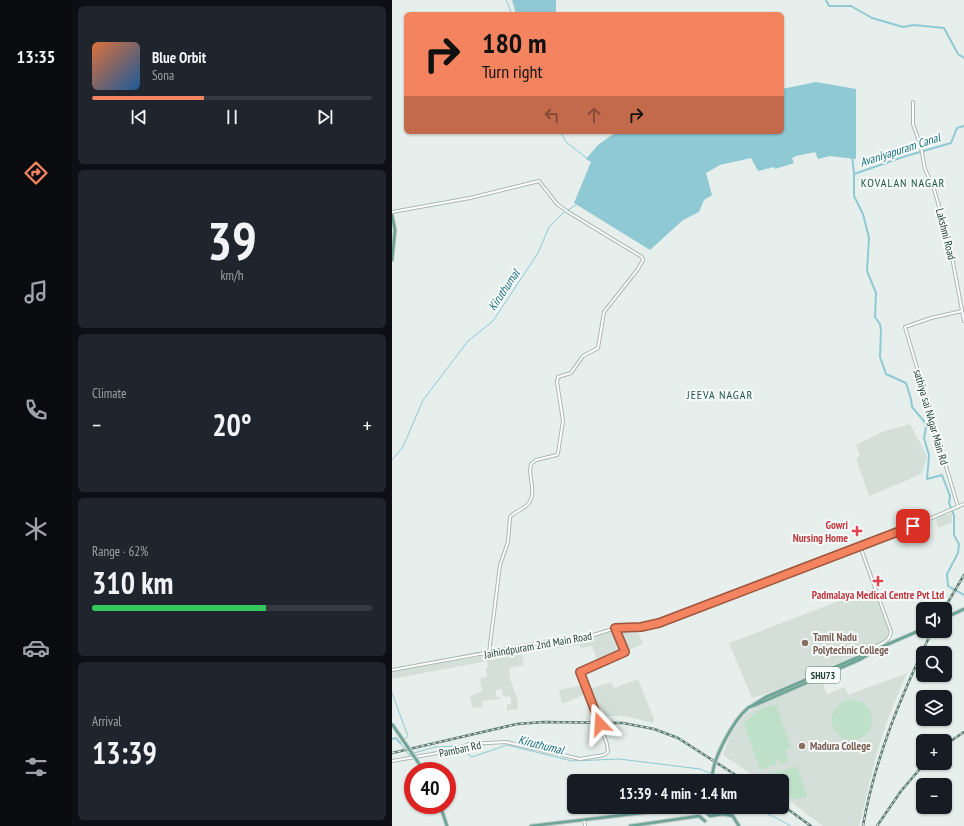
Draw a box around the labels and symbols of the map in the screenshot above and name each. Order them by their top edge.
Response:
water label: Avaniyapuram Canal [858,129,943,170]
district label: KOVALAN NAGAR [861,175,945,190]
street label: Lakshmi Road [933,207,959,261]
water label: Kiruthumal [484,265,523,313]
street label: sathiya sai NAgar Main Rd [911,368,951,467]
district label: JEEVA NAGAR [686,387,753,402]
pin [896,509,930,543]
place label: Gowri Nursing Home [793,518,849,545]
marker: Gowri Nursing Home [851,525,863,537]
marker: Padmalaya Medical Centre Pvt Ltd [872,575,884,587]
place label: Padmalaya Medical Centre Pvt Ltd [812,588,944,602]
street label: Jaihindpuram 2nd Main Road [482,629,593,662]
place label: Tamil Nadu Polytechnic College [813,630,889,657]
marker: Tamil Nadu Polytechnic College [800,638,810,648]
road number: SHU73 [806,667,840,683]
position arrow [579,703,621,745]
water label: Kiruthumal [517,732,567,758]
street label: Pamban Rd [438,738,483,760]
place label: Madura College [810,739,871,753]
marker: Madura College [797,741,807,751]
speed limit sign: 40 [404,762,456,814]

